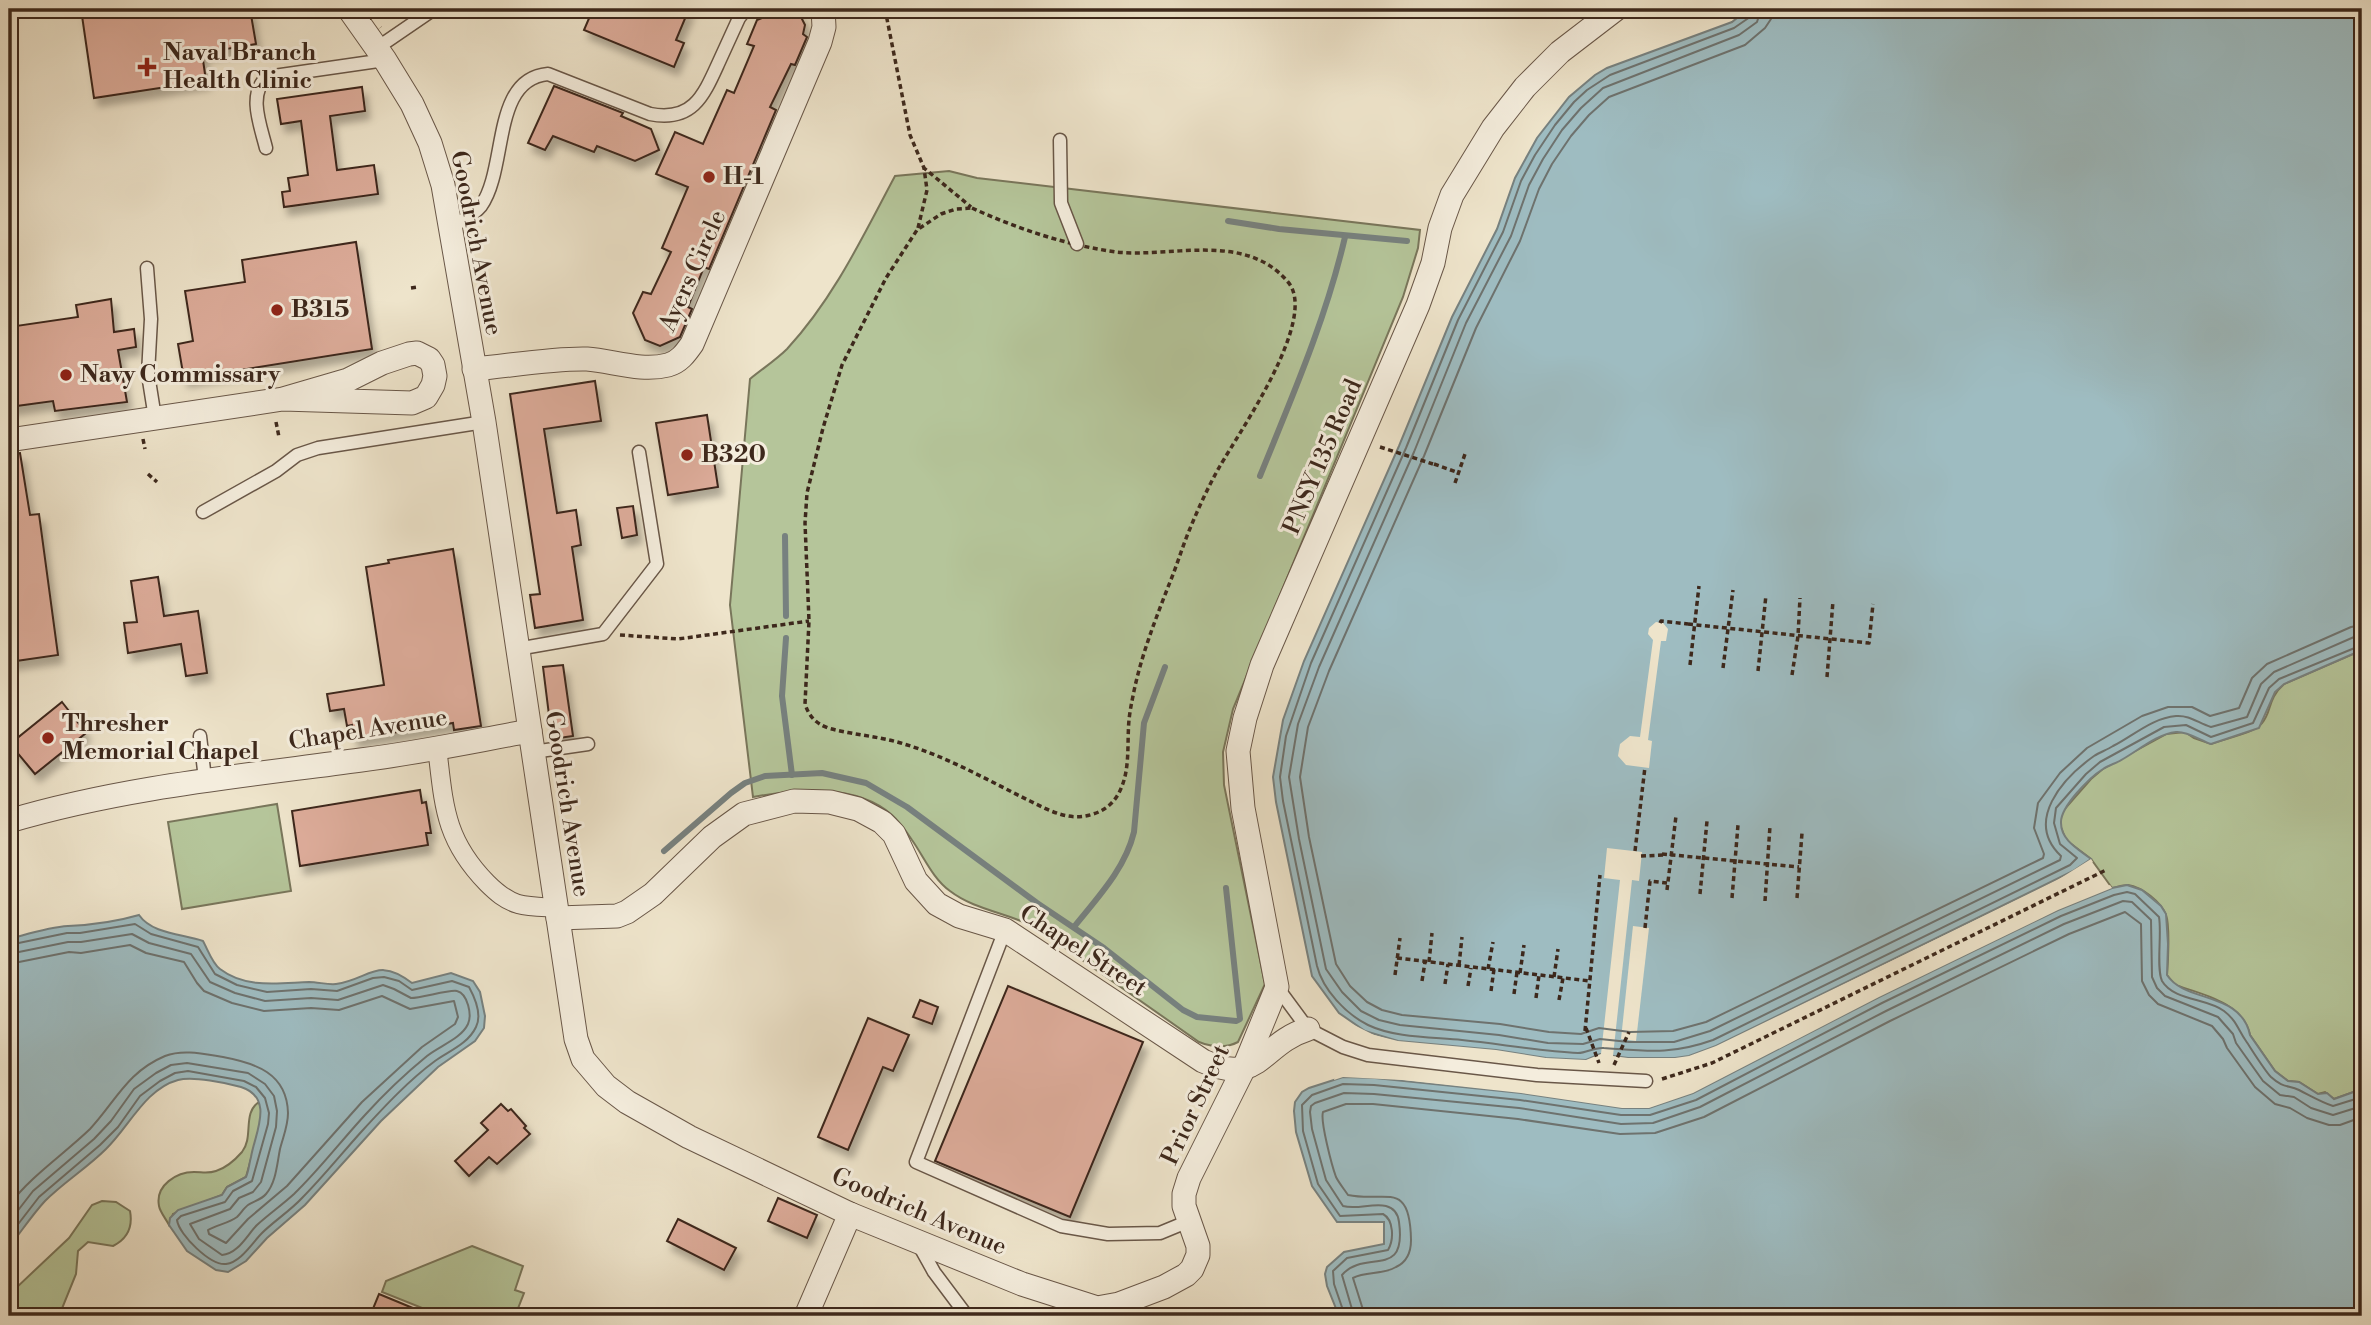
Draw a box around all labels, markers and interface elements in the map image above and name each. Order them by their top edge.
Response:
place label: Naval Branch Health Clinic [163,38,316,96]
marker: Naval Branch Health Clinic [137,57,157,77]
street label: Goodrich Avenue [443,148,509,338]
place label: H-1 [723,162,764,192]
marker: H-1 [701,169,717,185]
street label: Ayers Circle [652,206,733,337]
place label: B315 [291,295,349,325]
marker: B315 [269,302,285,318]
place label: Navy Commissary [80,360,281,390]
marker: Navy Commissary [58,367,74,383]
street label: PNSY 135 Road [1277,375,1369,539]
place label: B320 [701,440,766,470]
marker: B320 [679,447,695,463]
street label: Chapel Avenue [287,703,449,757]
place label: Thresher Memorial Chapel [62,709,259,767]
street label: Goodrich Avenue [538,709,596,899]
marker: Thresher Memorial Chapel [40,730,56,746]
street label: Chapel Street [1014,899,1153,1004]
street label: Prior Street [1155,1040,1237,1170]
street label: Goodrich Avenue [827,1162,1011,1262]

